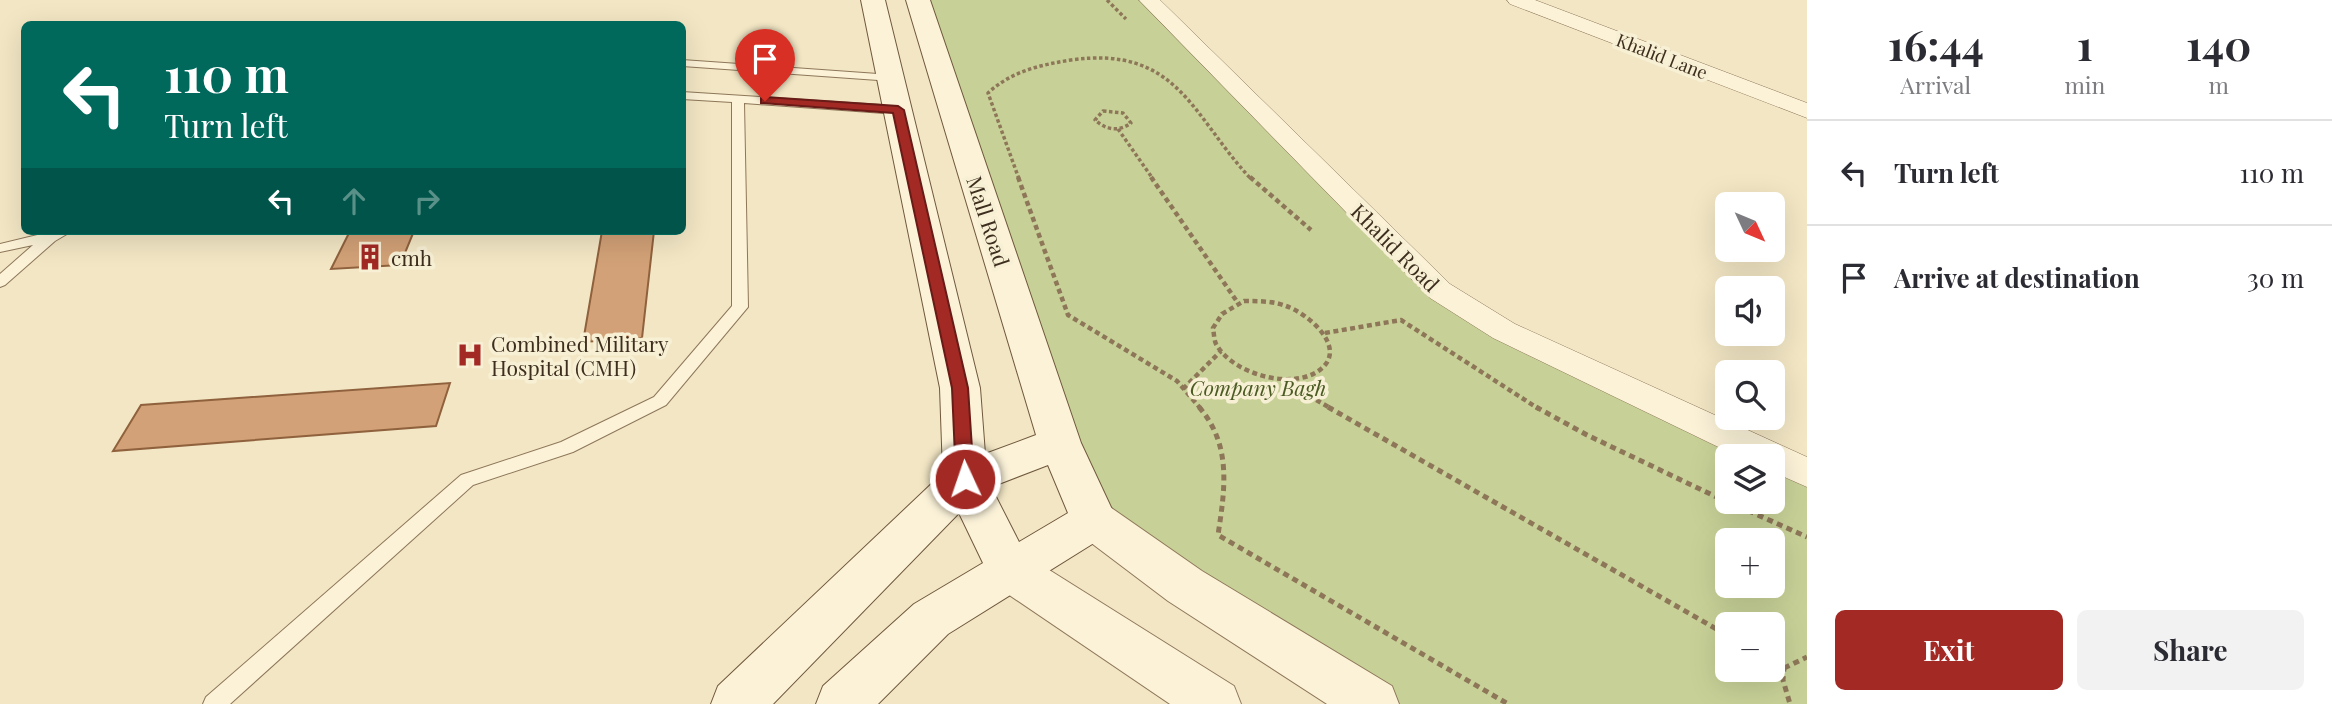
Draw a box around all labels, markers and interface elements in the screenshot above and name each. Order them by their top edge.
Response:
text: 16:44 [1888,16,1984,72]
text: 1 [2077,16,2093,72]
text: 140 [2186,16,2251,72]
street label: Khalid Lane [1613,28,1711,84]
pin [735,29,795,101]
text: 110 m [164,40,289,105]
icon: arrive [746,40,784,78]
icon: left [49,49,140,140]
text: Arrival [1900,69,1971,100]
text: min [2064,69,2105,100]
text: m [2208,69,2229,100]
text: Turn left [164,103,288,146]
icon: left [1835,154,1873,192]
text: Turn left [1894,155,1999,190]
text: 110 m [2240,155,2304,190]
street label: Mall Road [961,172,1017,270]
icon: left [262,182,300,220]
icon: ahead [335,182,373,220]
icon: right [408,182,446,220]
north arrow [1715,192,1785,262]
map controls [1715,192,1785,682]
street label: Khalid Road [1346,197,1446,297]
building icon: cmh [355,242,385,272]
place label: cmh [391,243,433,271]
icon: arrive [1835,259,1873,297]
text: Arrive at destination [1894,260,2140,295]
text: 30 m [2247,260,2304,295]
button: sound [1715,276,1785,346]
place label: Combined Military Hospital (CMH) [491,329,669,381]
hospital icon: Combined Military Hospital (CMH) [455,340,485,370]
button: search [1715,360,1785,430]
park label: Company Bagh [1190,373,1326,401]
position arrow [928,442,1002,516]
button: layers [1715,444,1785,514]
button: + [1715,528,1785,598]
button: Exit [1835,610,2063,690]
button: Share [2077,610,2304,690]
button: − [1715,612,1785,682]

